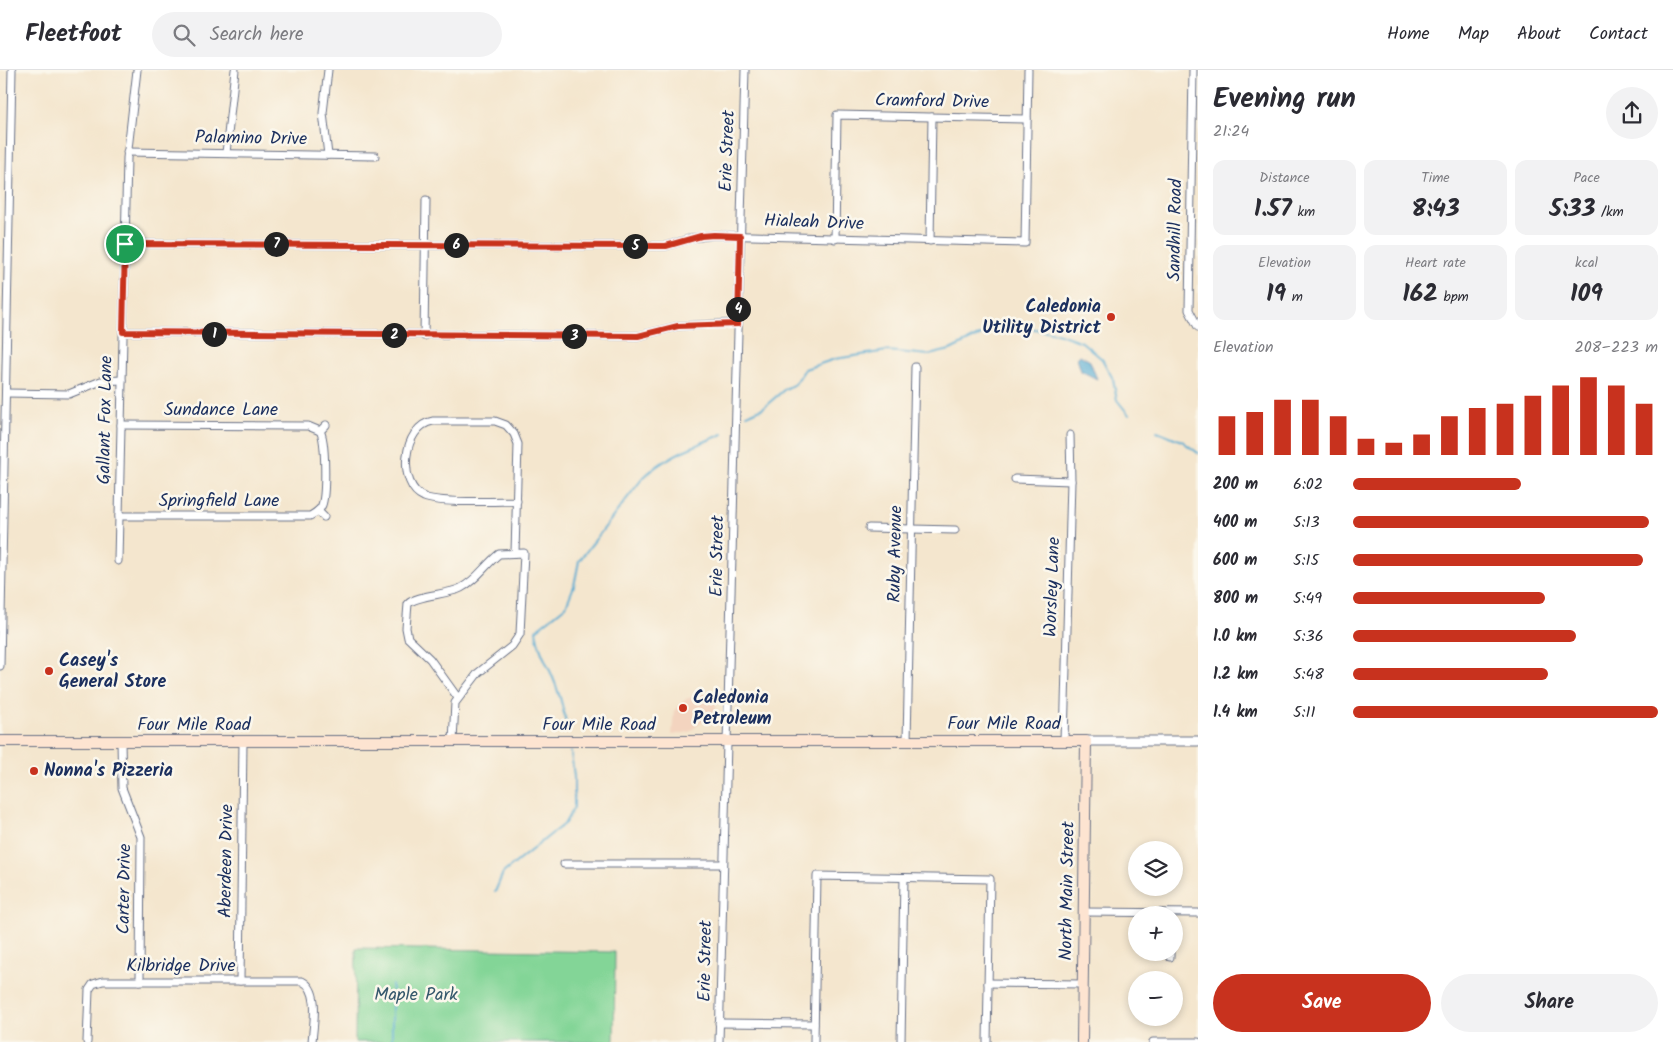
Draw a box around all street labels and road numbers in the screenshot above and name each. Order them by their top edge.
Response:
street label: Cramford Drive [875,87,989,117]
street label: Erie Street [712,109,744,192]
street label: Palamino Drive [195,124,307,154]
street label: Sandhill Road [1161,177,1191,282]
street label: Hialeah Drive [763,207,865,239]
street label: Gallant Fox Lane [90,355,122,485]
street label: Sundance Lane [164,396,278,425]
street label: Springfield Lane [159,487,279,516]
street label: Ruby Avenue [881,505,911,603]
street label: Erie Street [703,514,733,597]
street label: Worsley Lane [1037,537,1069,637]
street label: Four Mile Road [947,710,1062,739]
street label: Four Mile Road [137,711,252,740]
street label: Four Mile Road [542,711,657,740]
street label: Aberdeen Drive [212,804,242,918]
street label: North Main Street [1052,820,1084,961]
street label: Carter Drive [110,843,140,935]
street label: Erie Street [691,919,721,1002]
street label: Kilbridge Drive [126,952,236,981]

